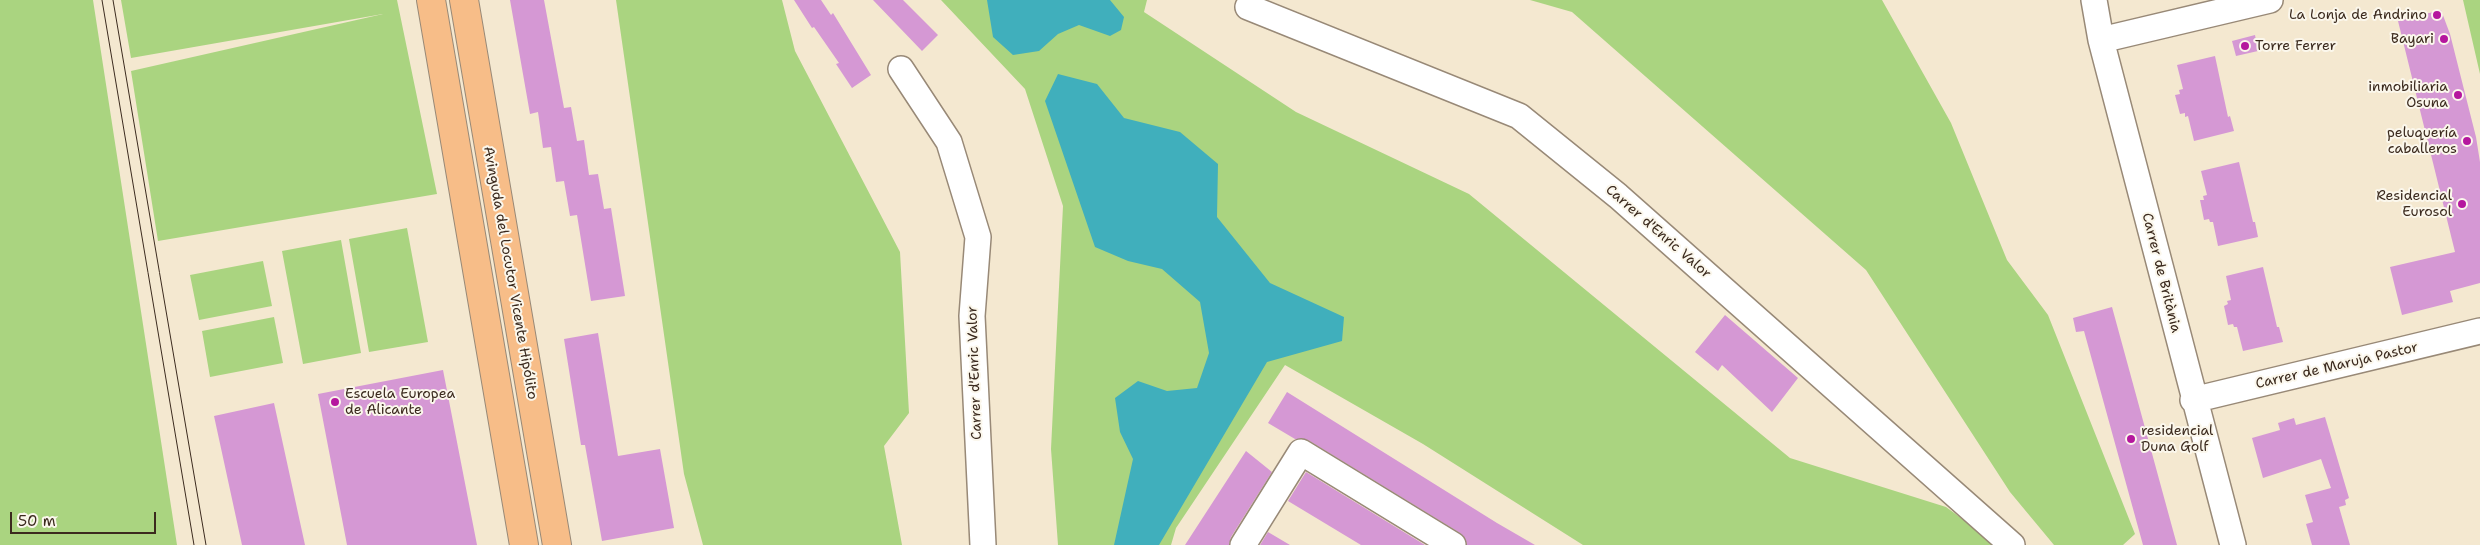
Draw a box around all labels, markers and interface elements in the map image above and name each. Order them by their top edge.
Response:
place label: La Lonja de Andrino [2289,7,2427,23]
marker: La Lonja de Andrino [2431,9,2443,21]
place label: Bayari [2391,31,2434,47]
marker: Bayari [2438,33,2450,45]
place label: Torre Ferrer [2255,38,2336,54]
marker: Torre Ferrer [2239,40,2251,52]
place label: inmobiliaria Osuna [2368,79,2448,111]
marker: inmobiliaria Osuna [2452,89,2464,101]
place label: peluquería caballeros [2387,125,2457,158]
marker: peluquería caballeros [2461,135,2473,147]
street label: Avinguda del Locutor Vicente Hipólito [479,145,541,401]
street label: Carrer d'Enric Valor [1602,182,1714,282]
place label: Residencial Eurosol [2376,188,2452,220]
marker: Residencial Eurosol [2456,198,2468,210]
street label: Carrer de Britània [2138,211,2184,335]
street label: Carrer d'Enric Valor [964,306,986,440]
street label: Carrer de Maruja Pastor [2254,339,2420,393]
place label: Escuela Europea de Alicante [345,386,455,418]
marker: Escuela Europea de Alicante [329,396,341,408]
place label: residencial Duna Golf [2141,423,2213,456]
marker: residencial Duna Golf [2125,433,2137,445]
scale bar [12,502,159,534]
text: 50 m [18,511,56,531]

